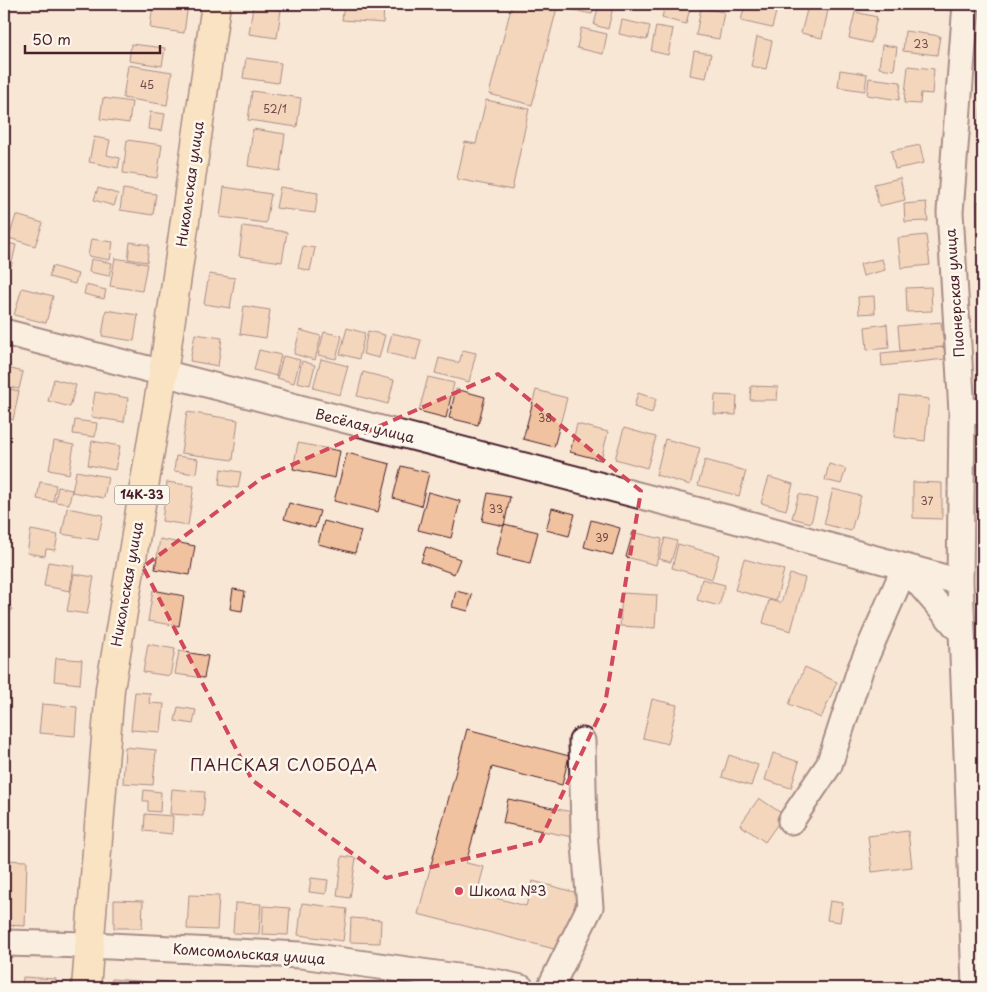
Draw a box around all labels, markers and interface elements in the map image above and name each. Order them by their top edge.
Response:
scale bar [25,22,160,54]
text: 50 m [32,27,71,50]
house number: 23 [914,35,928,52]
house number: 45 [140,76,154,93]
house number: 52/1 [263,100,287,117]
street label: Никольская улица [170,120,209,248]
street label: Пионерская улица [940,228,969,358]
street label: Весёлая улица [313,403,417,448]
house number: 38 [538,409,552,426]
road number: 14К-33 [114,486,170,504]
house number: 37 [921,492,934,509]
house number: 33 [489,500,503,517]
street label: Никольская улица [105,520,148,648]
house number: 39 [595,529,609,546]
district label: ПАНСКАЯ СЛОБОДА [190,752,378,776]
place label: Школа №3 [469,880,547,901]
marker: Школа №3 [453,885,465,897]
street label: Комсомольская улица [172,938,326,969]

